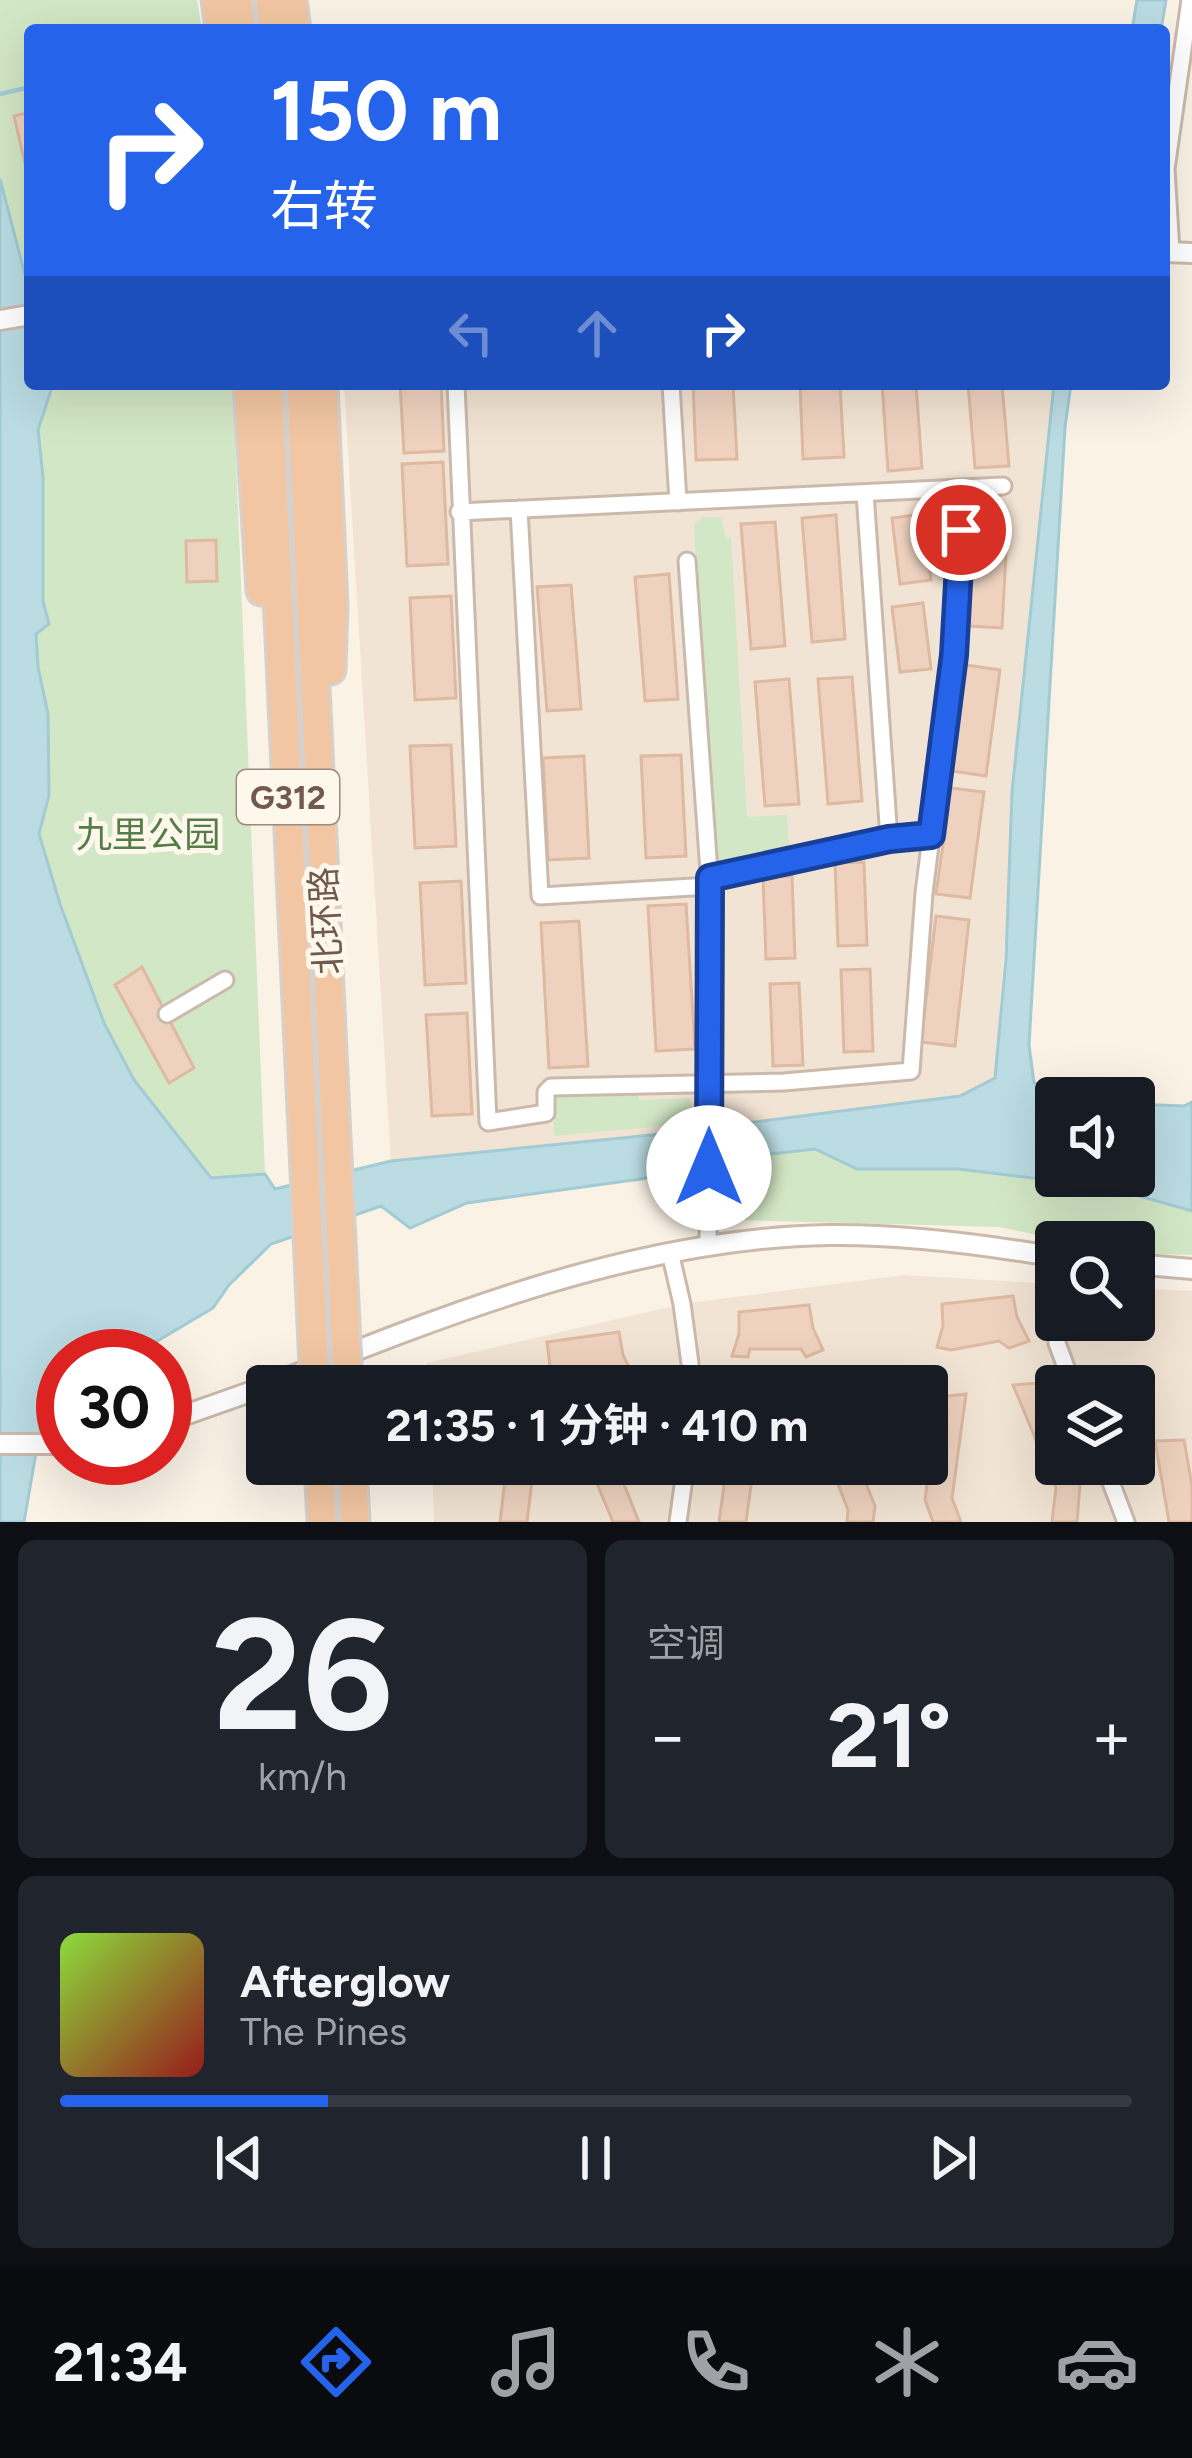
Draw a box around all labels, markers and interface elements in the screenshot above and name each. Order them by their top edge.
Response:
text: 150 m [270,60,502,161]
icon: right [72,72,228,228]
text: 右转 [270,174,378,239]
icon: left [438,300,504,366]
icon: ahead [564,300,630,366]
icon: right [690,300,756,366]
pin [910,479,1012,581]
icon: arrive [928,497,994,563]
road number: G312 [237,770,339,824]
park label: 九里公园 [76,813,220,856]
street label: 北环路 [302,866,350,976]
map controls [1035,1077,1155,1485]
button: sound [1035,1077,1155,1197]
position arrow [646,1105,772,1231]
button: search [1035,1221,1155,1341]
speed limit sign: 30 [36,1329,192,1485]
button: layers [1035,1365,1155,1485]
text: 21:35 · 1 分钟 · 410 m [386,1398,808,1452]
text: 26 [212,1581,393,1768]
text: 空调 [647,1620,725,1667]
text: 21° [827,1681,952,1790]
text: − [647,1696,688,1776]
text: + [1091,1696,1132,1776]
text: km/h [258,1753,347,1800]
text: Afterglow [240,1954,450,2008]
text: The Pines [240,2008,407,2055]
icon: previous [206,2125,272,2191]
icon: pause [563,2125,629,2191]
icon: next [920,2125,986,2191]
icon: directions [294,2320,378,2404]
icon: music [484,2320,568,2404]
icon: phone [674,2320,758,2404]
icon: climate [865,2320,949,2404]
icon: car [1055,2320,1139,2404]
text: 21:34 [53,2330,188,2395]

